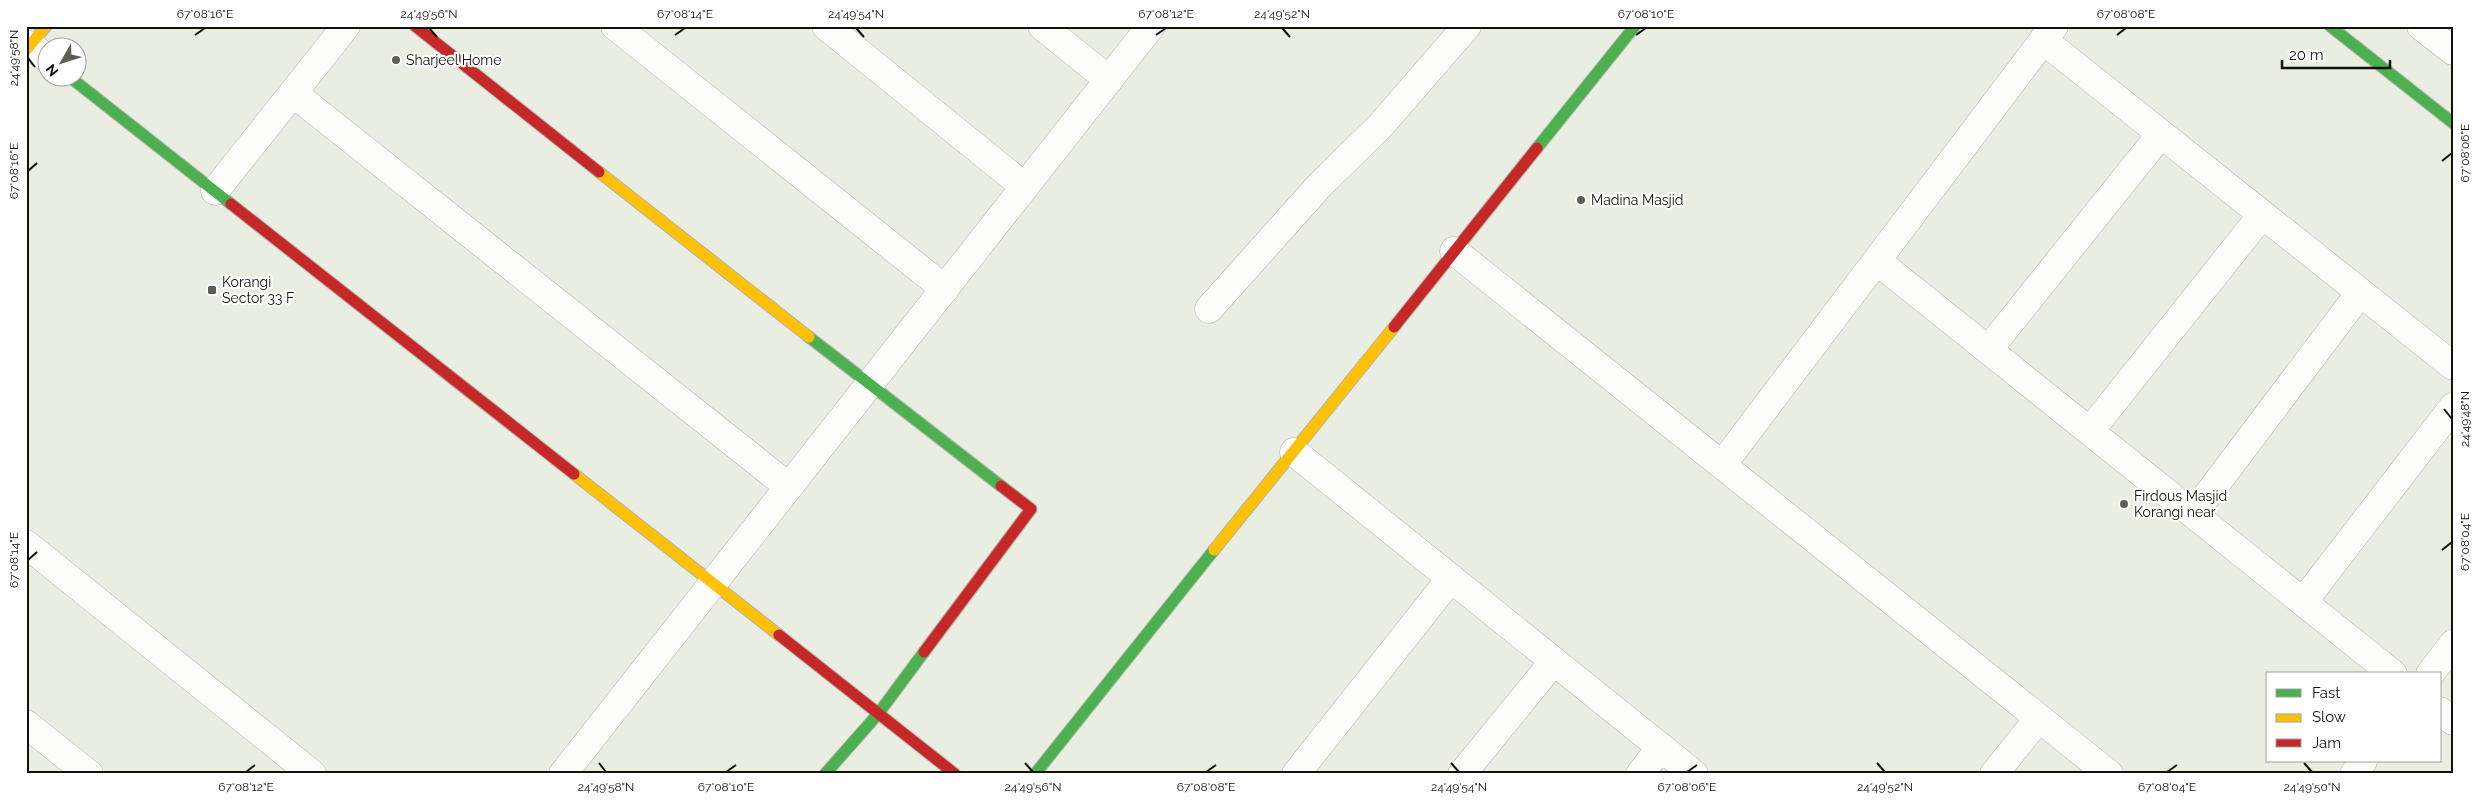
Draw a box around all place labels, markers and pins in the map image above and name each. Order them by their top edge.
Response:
place label: Sharjeel Home [406,52,501,68]
marker: Sharjeel Home [390,54,402,66]
place label: Madina Masjid [1591,192,1683,208]
marker: Madina Masjid [1575,194,1587,206]
place label: Korangi Sector 33 F [222,274,294,306]
marker: Korangi Sector 33 F [206,284,218,296]
place label: Firdous Masjid Korangi near [2134,488,2227,520]
marker: Firdous Masjid Korangi near [2118,498,2130,510]

